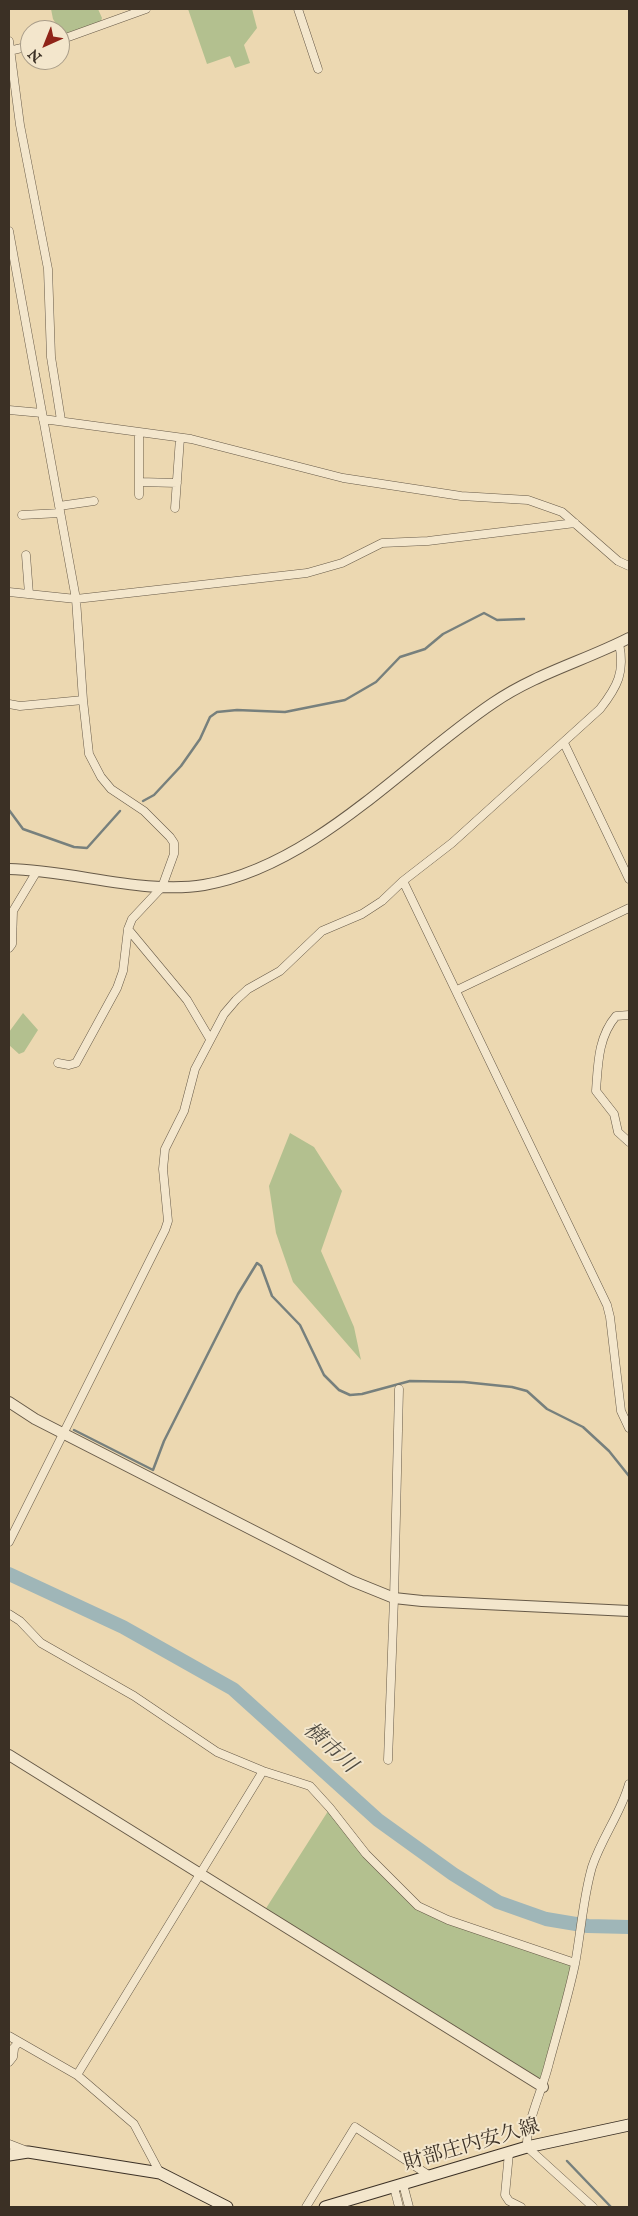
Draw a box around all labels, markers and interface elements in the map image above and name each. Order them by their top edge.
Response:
north arrow [20,20,70,70]
text: N [25,44,46,66]
water label: 横市川 [297,1719,361,1779]
street label: 財部庄内安久線 [401,2115,543,2177]

